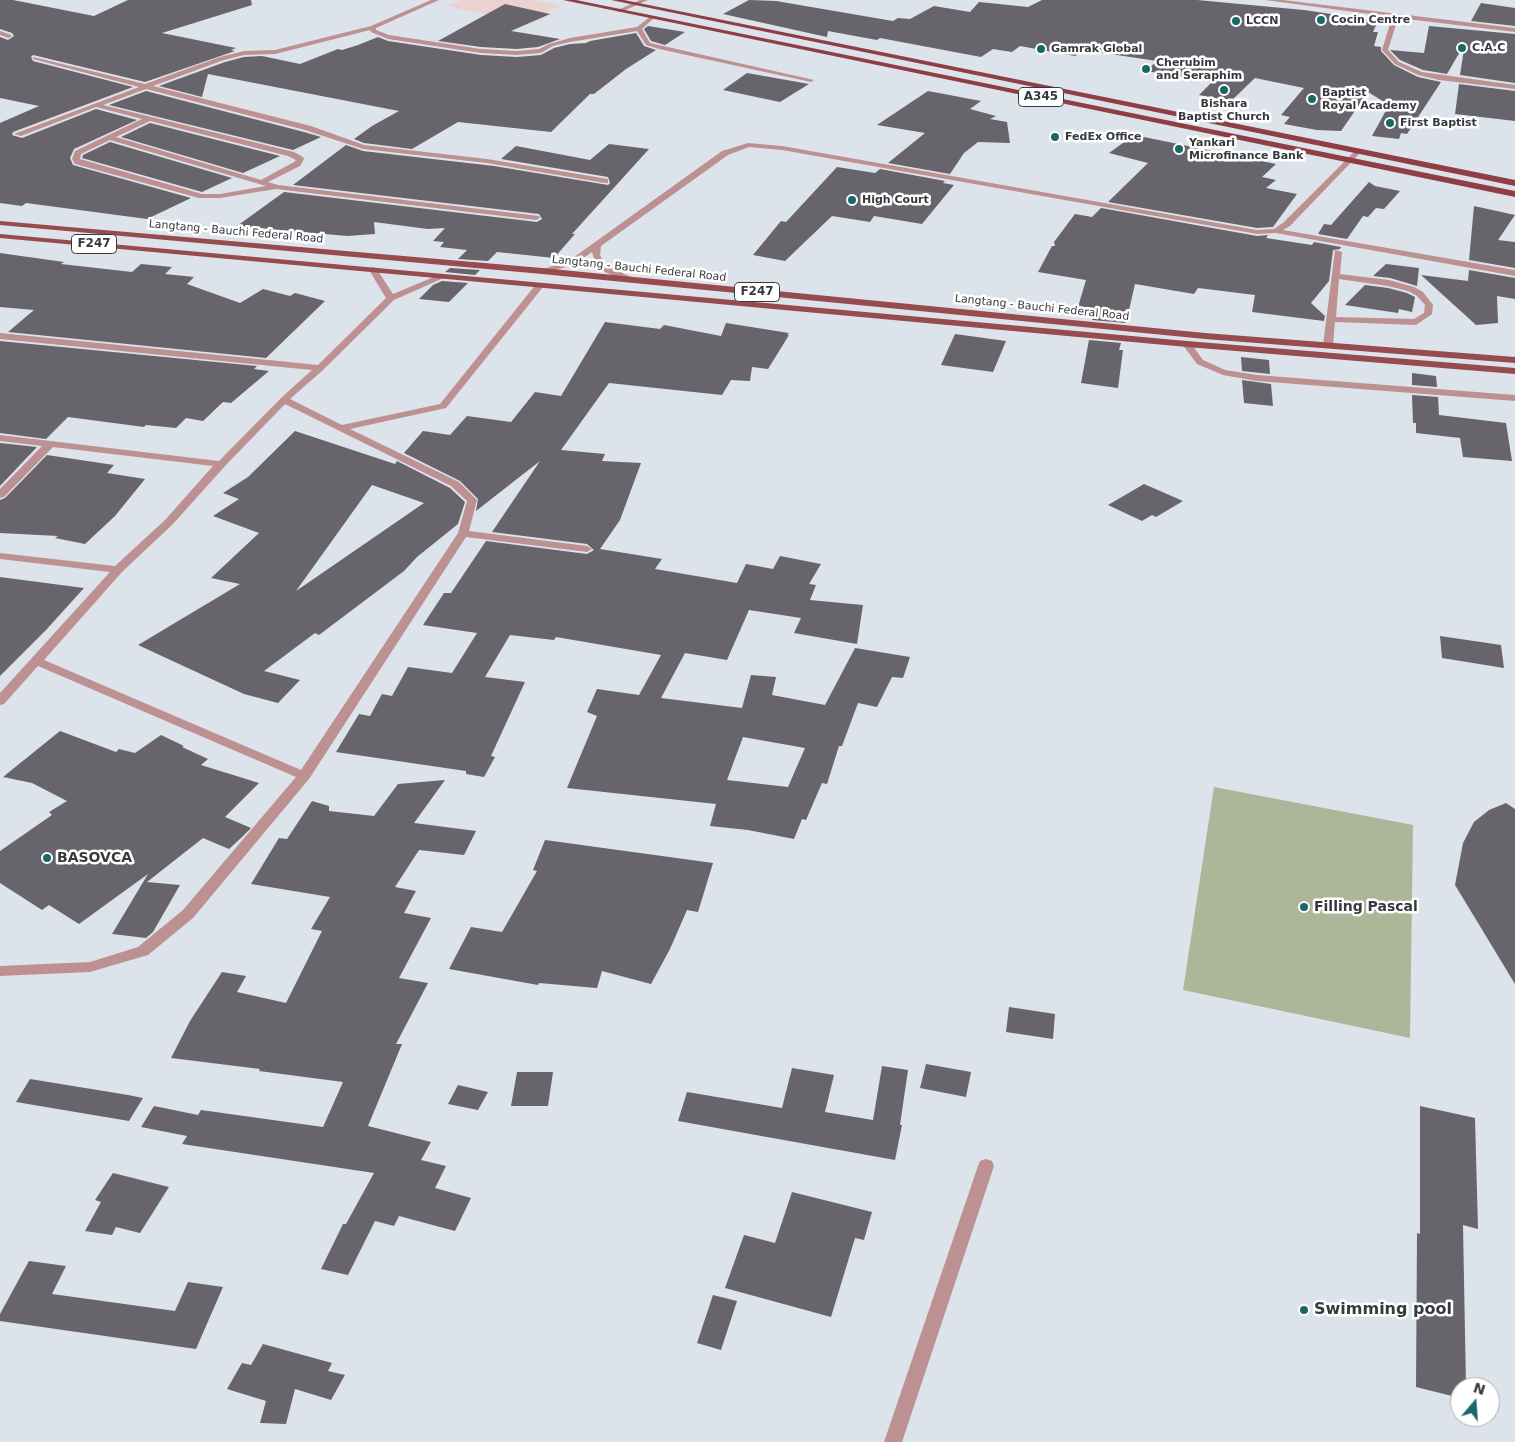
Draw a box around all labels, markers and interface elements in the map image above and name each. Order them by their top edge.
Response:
place label: Cocin Centre [1331,13,1410,27]
place label: LCCN [1246,14,1278,28]
marker: Cocin Centre [1315,14,1327,26]
marker: LCCN [1230,15,1242,27]
place label: C.A.C [1472,41,1505,55]
place label: Gamrak Global [1051,42,1142,56]
marker: C.A.C [1456,42,1468,54]
marker: Gamrak Global [1035,43,1047,55]
place label: Cherubim and Seraphim [1156,56,1242,82]
marker: Cherubim and Seraphim [1140,63,1152,75]
marker: Bishara Baptist Church [1218,84,1230,96]
place label: Baptist Royal Academy [1322,86,1417,112]
road number: A345 [1018,88,1064,106]
marker: Baptist Royal Academy [1306,93,1318,105]
place label: Bishara Baptist Church [1178,97,1270,123]
place label: First Baptist [1400,116,1477,130]
marker: First Baptist [1384,117,1396,129]
place label: FedEx Office [1065,130,1141,144]
marker: FedEx Office [1049,131,1061,143]
place label: Yankari Microfinance Bank [1189,136,1303,162]
marker: Yankari Microfinance Bank [1173,143,1185,155]
place label: High Court [862,193,929,207]
marker: High Court [846,194,858,206]
street label: Langtang - Bauchi Federal Road [148,218,324,246]
road number: F247 [72,234,116,253]
street label: Langtang - Bauchi Federal Road [551,253,727,285]
road number: F247 [734,282,780,302]
street label: Langtang - Bauchi Federal Road [954,292,1130,324]
place label: BASOVCA [57,850,132,866]
marker: BASOVCA [41,852,53,864]
place label: Filling Pascal [1314,899,1418,915]
marker: Filling Pascal [1298,901,1310,913]
place label: Swimming pool [1314,1300,1452,1320]
marker: Swimming pool [1298,1304,1310,1316]
north arrow [1450,1377,1500,1427]
text: N [1471,1379,1487,1398]

